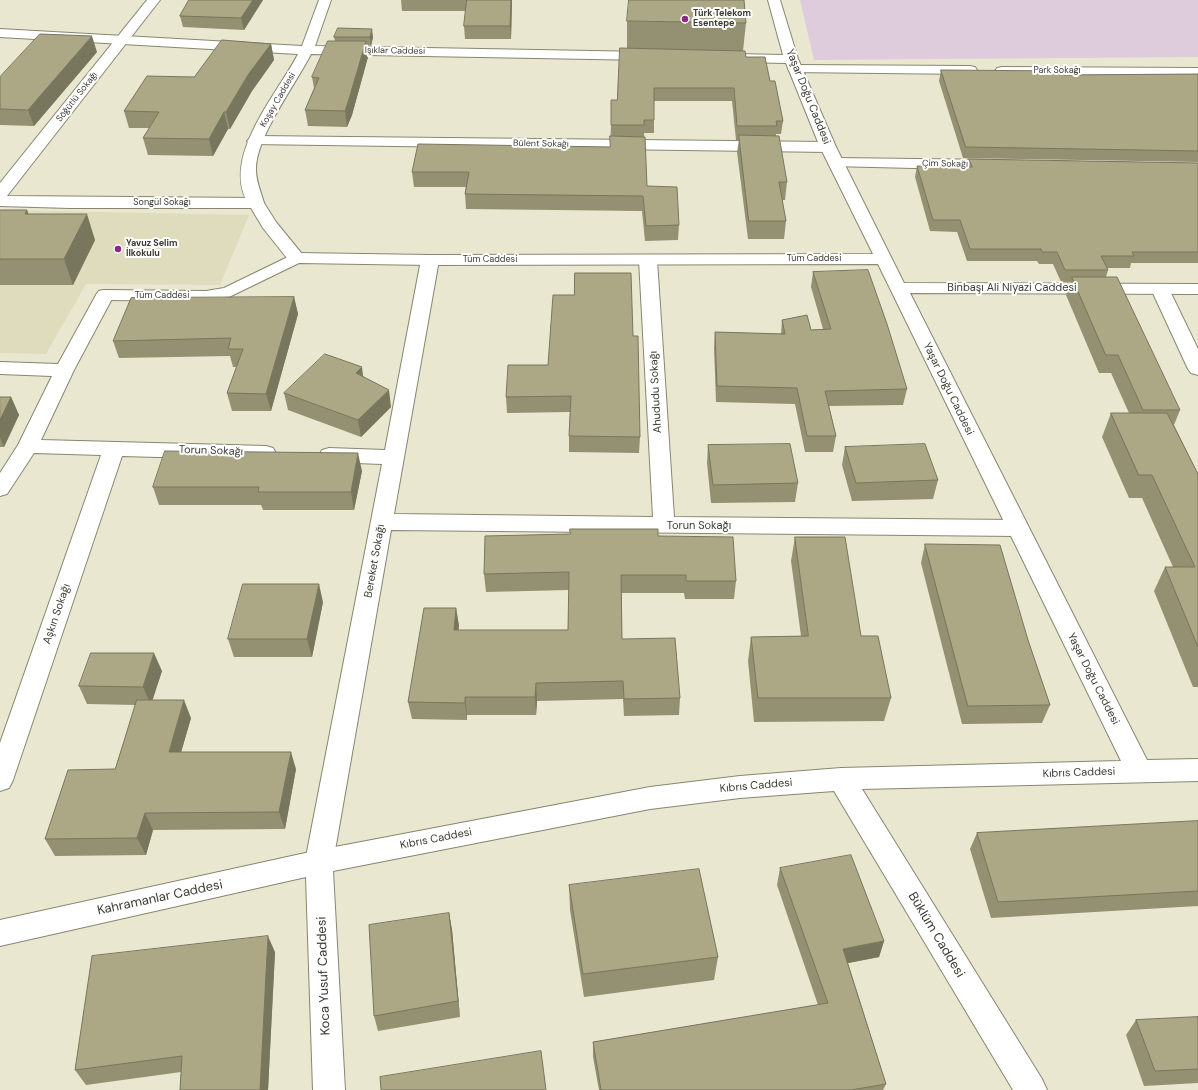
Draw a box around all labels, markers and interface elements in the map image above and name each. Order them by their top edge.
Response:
place label: Türk Telekom Esentepe [693,9,751,30]
marker: Türk Telekom Esentepe [680,14,690,24]
street label: Işıklar Caddesi [365,45,425,57]
street label: Yaşar Doğu Caddesi [783,48,833,146]
street label: Park Sokağı [1033,66,1081,76]
street label: Söğütlü Sokağı [54,70,100,124]
street label: Koşay Caddesi [258,71,298,129]
street label: Bülent Sokağı [513,138,569,150]
street label: Çim Sokağı [922,158,968,170]
street label: Songül Sokağı [133,198,191,208]
place label: Yavuz Selim İlkokulu [126,239,177,260]
marker: Yavuz Selim İlkokulu [113,244,123,254]
street label: Tüm Caddesi [787,254,841,264]
street label: Tüm Caddesi [463,255,517,265]
street label: Binbaşı Ali Niyazi Caddesi [947,281,1077,295]
street label: Tüm Caddesi [135,291,189,301]
street label: Yaşar Doğu Caddesi [920,341,976,437]
street label: Ahududu Sokağı [647,351,665,433]
street label: Torun Sokağı [179,443,243,459]
street label: Torun Sokağı [667,519,731,533]
street label: Bereket Sokağı [362,523,388,599]
street label: Aşkın Sokağı [40,582,74,646]
street label: Yaşar Doğu Caddesi [1064,631,1122,727]
street label: Kıbrıs Caddesi [1042,765,1116,781]
street label: Kıbrıs Caddesi [719,776,793,796]
street label: Kıbrıs Caddesi [399,826,473,852]
street label: Kahramanlar Caddesi [96,877,224,919]
street label: Büklüm Caddesi [904,889,968,981]
street label: Koca Yusuf Caddesi [314,916,334,1036]

